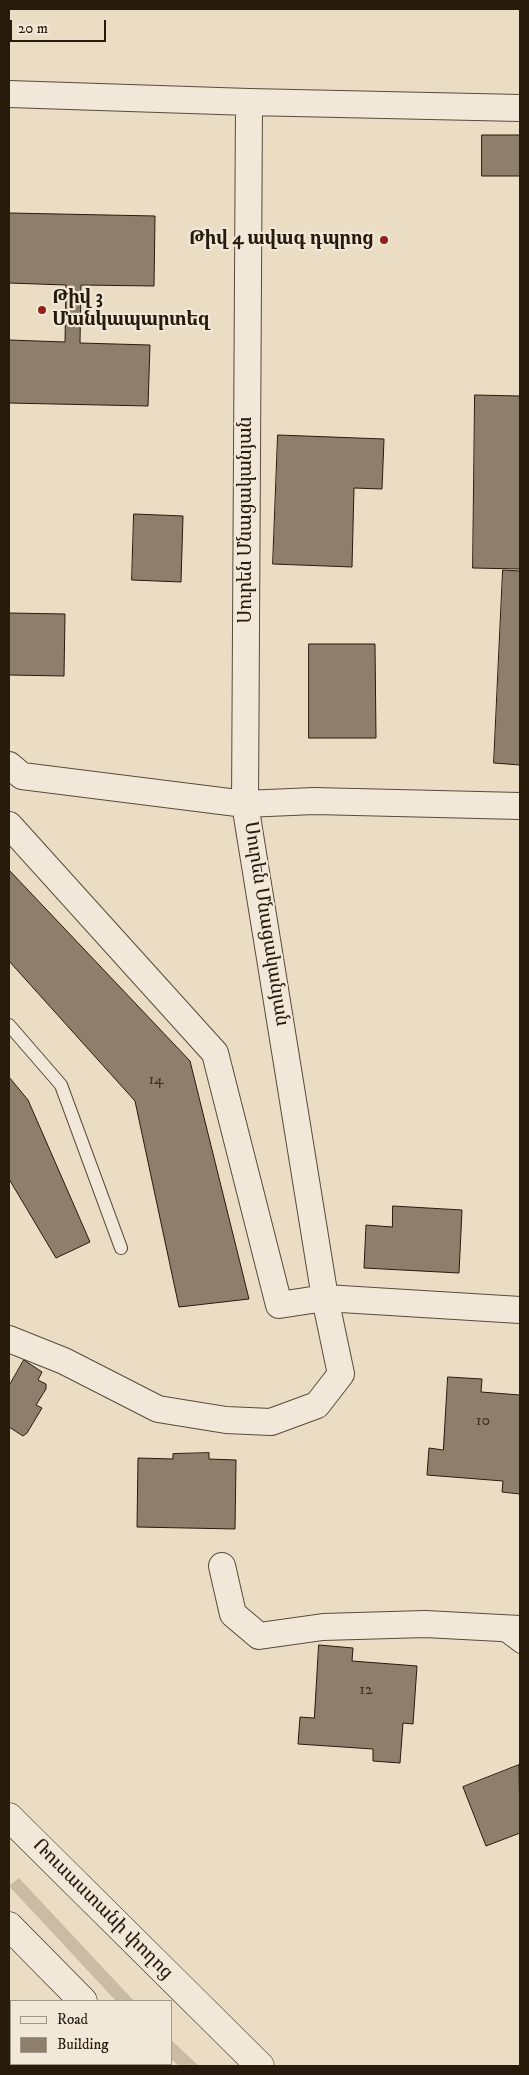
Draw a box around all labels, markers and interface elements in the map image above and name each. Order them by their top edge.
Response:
scale bar [12,10,109,42]
text: 20 m [18,19,48,38]
place label: Թիվ 4 ավագ դպրոց [189,229,374,251]
marker: Թիվ 4 ավագ դպրոց [378,234,390,246]
place label: Թիվ 3 Մանկապարտեզ [52,288,210,332]
marker: Թիվ 3 Մանկապարտեզ [36,304,48,316]
street label: Սուրեն Մնացականյան [236,417,258,623]
street label: Սուրեն Մնացականյան [238,820,292,1028]
house number: 14 [148,1071,164,1091]
house number: 10 [476,1412,490,1432]
house number: 12 [359,1681,373,1701]
street label: Ռուսաստանի փողոց [27,1835,177,1985]
legend [10,2000,172,2065]
text: Road [57,2010,88,2029]
text: Building [57,2035,109,2054]

